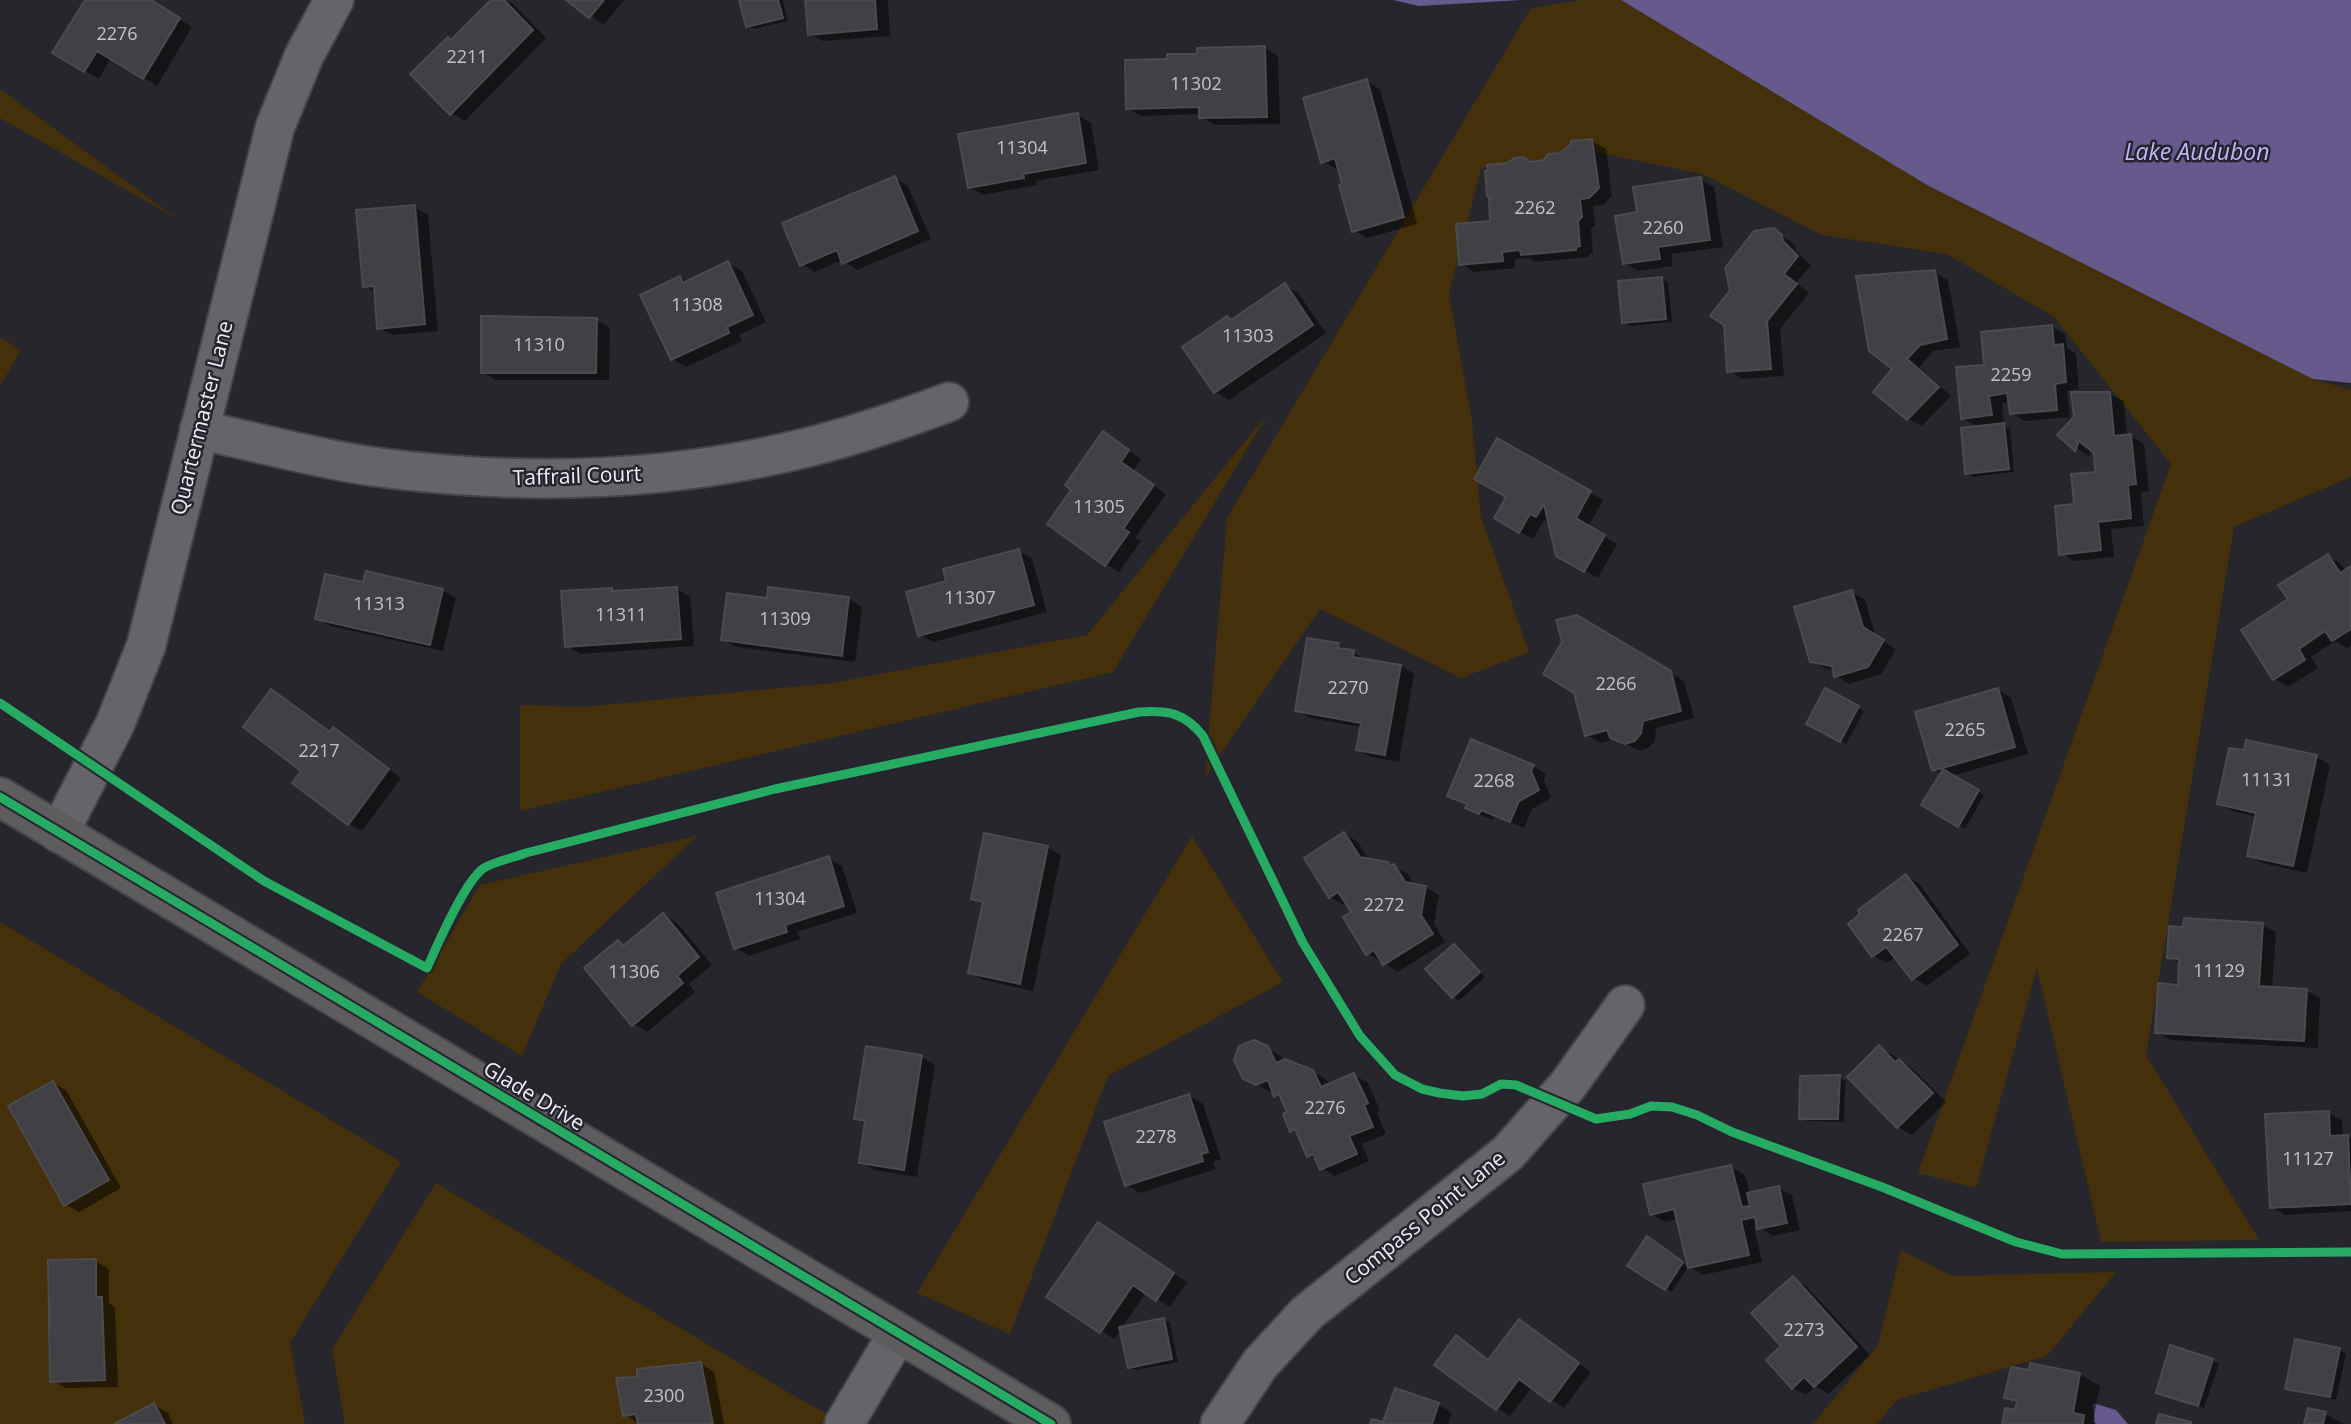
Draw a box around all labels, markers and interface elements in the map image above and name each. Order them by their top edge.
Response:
house number: 2276 [96,21,138,45]
house number: 2211 [446,44,488,68]
house number: 11302 [1170,71,1222,95]
house number: 11304 [996,135,1048,159]
water label: Lake Audubon [2125,135,2269,167]
house number: 2262 [1514,195,1556,219]
house number: 2260 [1642,215,1684,239]
house number: 11308 [671,292,723,316]
street label: Quartermaster Lane [163,318,239,518]
house number: 11303 [1222,323,1274,347]
house number: 11310 [513,332,565,356]
house number: 2259 [1990,362,2032,386]
street label: Taffrail Court [512,459,642,491]
house number: 11305 [1073,494,1125,518]
house number: 11307 [944,585,996,609]
house number: 11313 [353,591,405,615]
house number: 11311 [595,602,647,626]
house number: 11309 [759,606,811,630]
house number: 2266 [1595,671,1637,695]
house number: 2270 [1327,675,1369,699]
house number: 2265 [1944,717,1986,741]
house number: 2217 [298,738,340,762]
house number: 11131 [2241,767,2293,791]
house number: 2268 [1473,768,1515,792]
house number: 11304 [754,886,806,910]
house number: 2272 [1363,892,1405,916]
house number: 2267 [1882,922,1924,946]
house number: 11129 [2193,958,2245,982]
house number: 11306 [608,959,660,983]
street label: Glade Drive [479,1054,590,1136]
house number: 2276 [1304,1095,1346,1119]
house number: 2278 [1135,1124,1177,1148]
street label: Compass Point Lane [1338,1144,1511,1291]
house number: 11127 [2282,1146,2334,1170]
house number: 2273 [1783,1317,1825,1341]
house number: 2300 [643,1383,685,1407]

